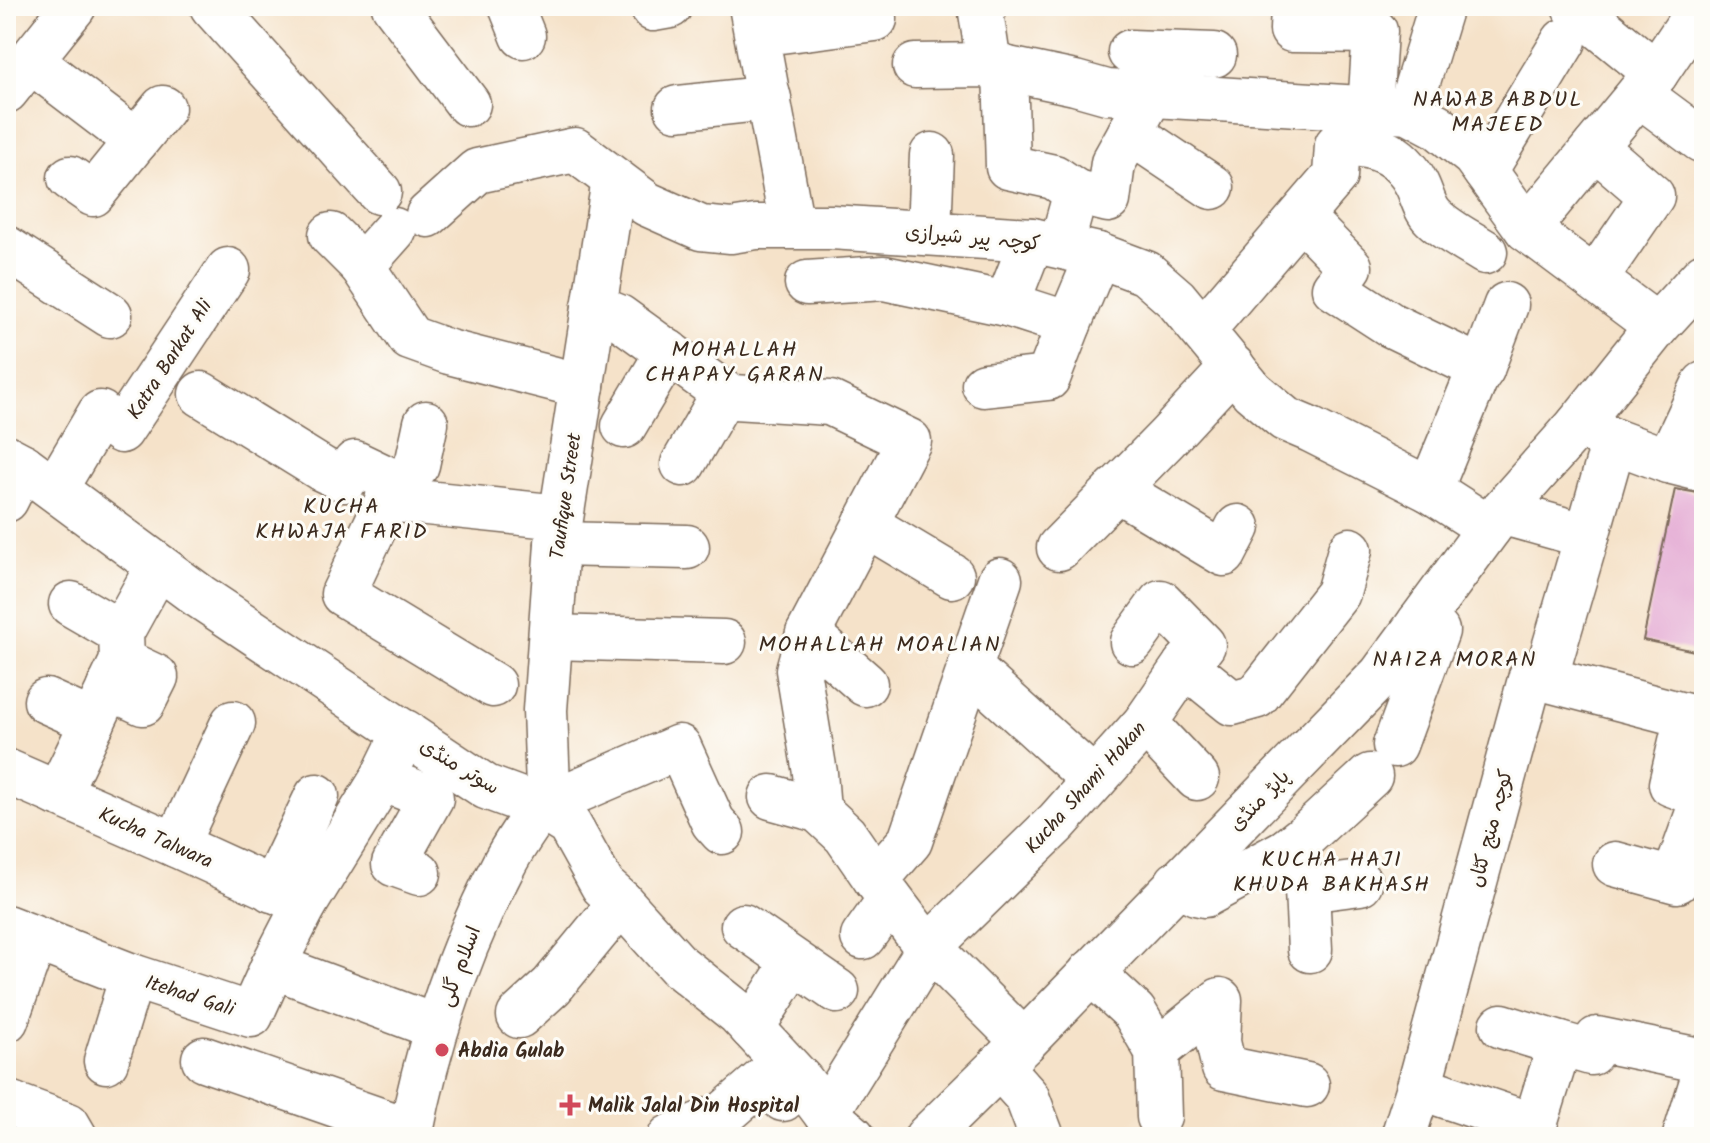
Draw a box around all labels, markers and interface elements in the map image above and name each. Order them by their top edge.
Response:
district label: NAWAB ABDUL MAJEED [1413,83,1583,143]
street label: کوچہ پیر شیرازی [904,217,1042,261]
street label: Katra Barkat Ali [120,292,222,427]
district label: MOHALLAH CHAPAY GARAN [645,333,825,393]
street label: Taufique Street [542,431,592,561]
district label: KUCHA KHWAJA FARID [255,490,429,550]
district label: MOHALLAH MOALIAN [758,628,1002,663]
district label: NAIZA MORAN [1373,643,1537,678]
street label: Kucha Shami Hokan [1018,715,1155,862]
street label: سوتر منڈی [413,731,505,804]
street label: پاپڑ منڈی [1222,763,1298,840]
street label: کوچہ منج کٹاں [1461,766,1523,891]
street label: Kucha Talwara [93,799,218,878]
district label: KUCHA HAJI KHUDA BAKHASH [1233,843,1431,903]
street label: اسلام گلی [431,922,491,1012]
street label: Itehad Gali [141,967,239,1027]
place label: Abdia Gulab [458,1036,564,1068]
marker: Abdia Gulab [433,1041,451,1059]
place label: Malik Jalal Din Hospital [588,1091,800,1123]
marker: Malik Jalal Din Hospital [559,1094,581,1116]

